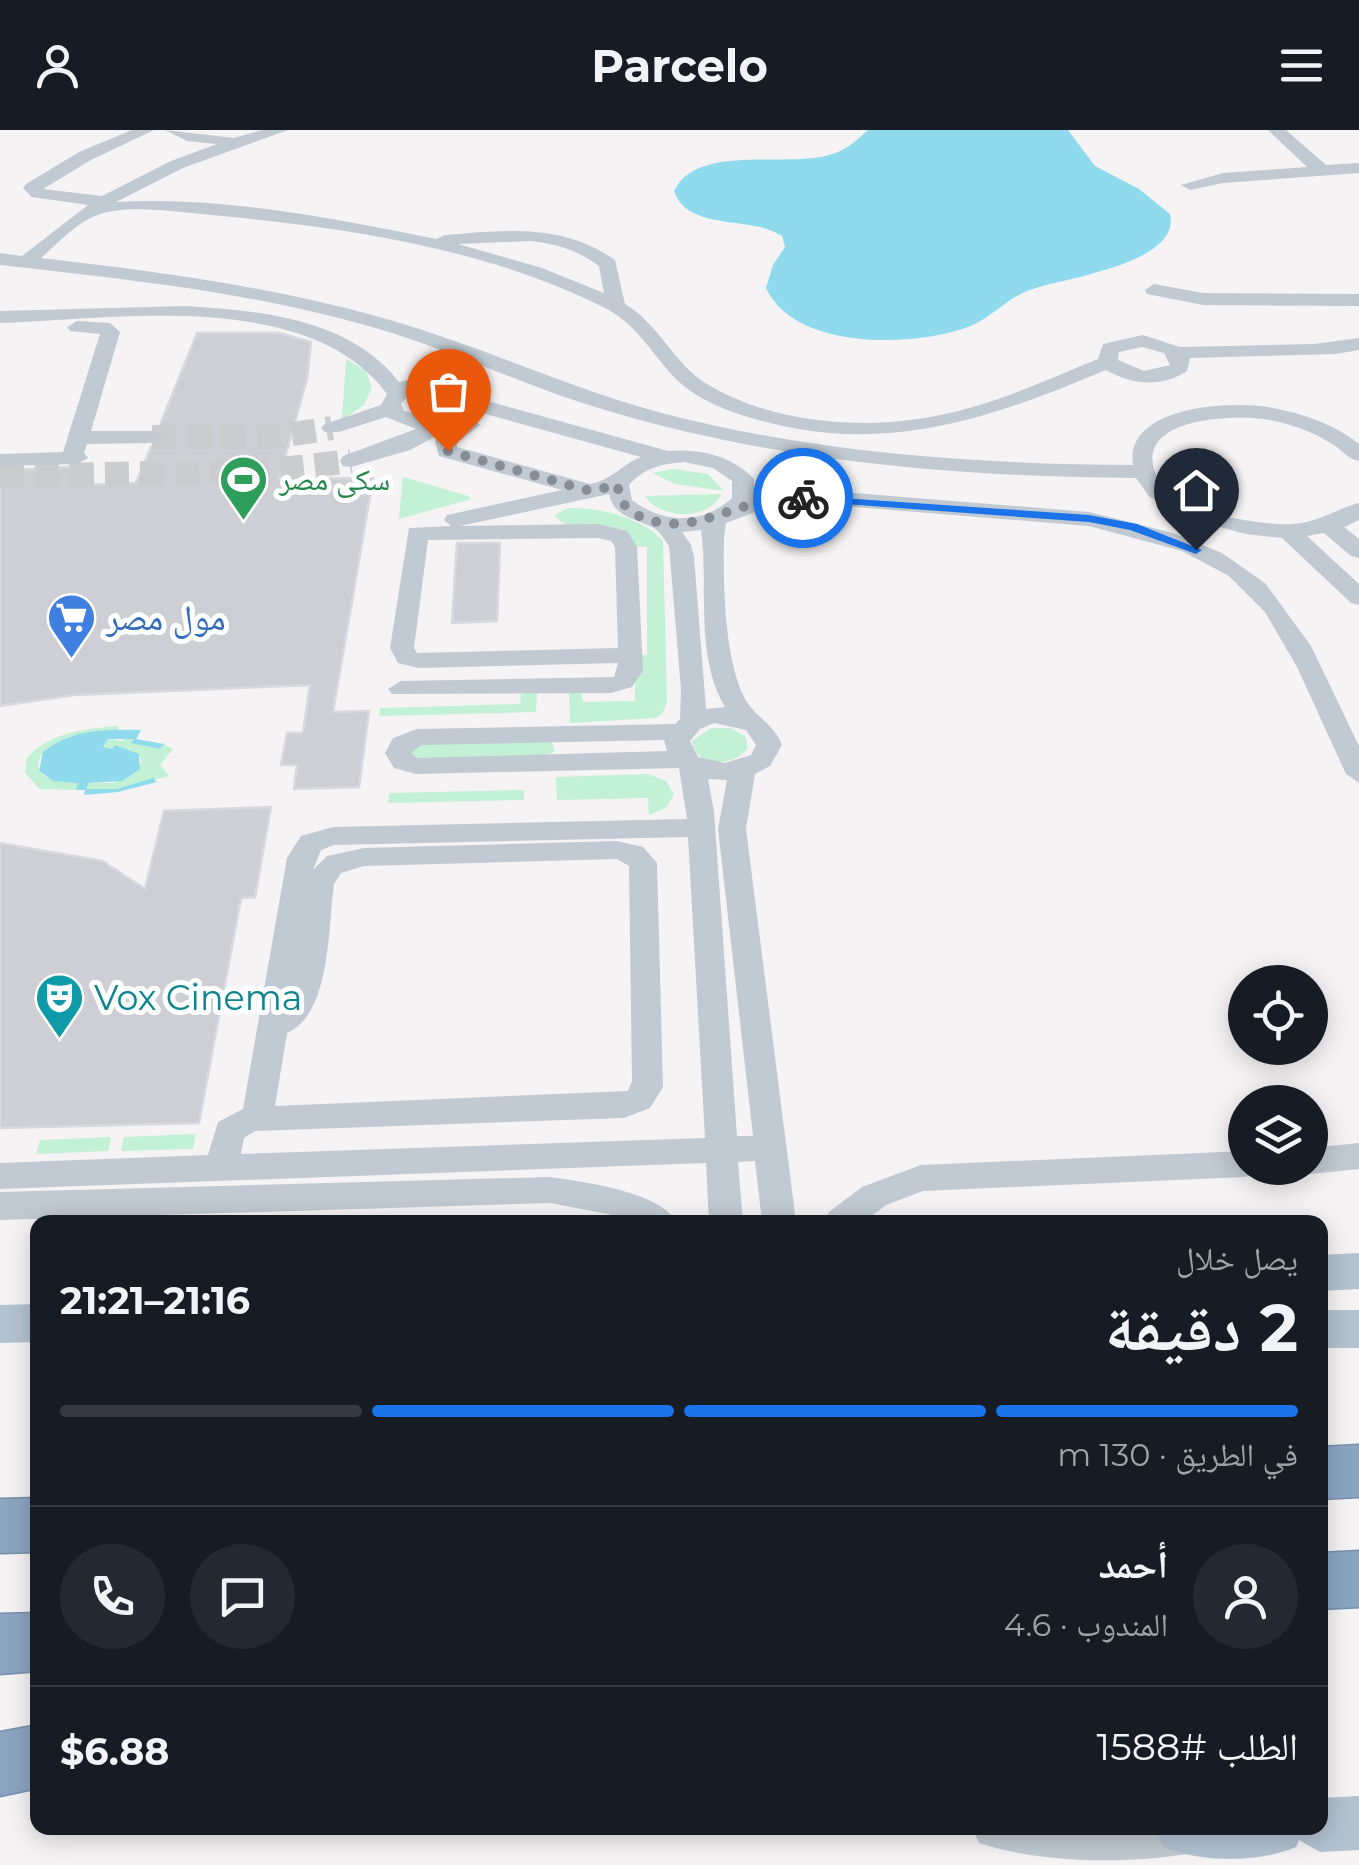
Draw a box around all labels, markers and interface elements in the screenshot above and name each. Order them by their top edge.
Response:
icon: person [30,38,85,93]
text: Parcelo [591,38,768,93]
icon: menu [1274,38,1329,93]
pin [406,349,491,452]
icon: bag [421,364,476,419]
courier [753,448,853,548]
pin [1154,448,1239,551]
sports icon: سكى مصر [218,454,270,522]
place label: سكى مصر [278,461,390,498]
icon: home [1169,463,1224,518]
icon: bike [776,471,831,526]
supermarket icon: مول مصر [45,592,97,660]
place label: مول مصر [105,596,226,639]
map controls [1228,965,1328,1185]
button: locate [1228,965,1328,1065]
theatre icon: Vox Cinema [33,972,85,1040]
place label: Vox Cinema [94,976,303,1019]
button: layers [1228,1085,1328,1185]
text: يصل خلال [1176,1239,1298,1278]
text: 21:16–21:21 [60,1277,250,1324]
text: 2 دقيقة [1105,1288,1298,1367]
text: في الطريق · 130 m [1057,1435,1298,1474]
text: أحمد [1098,1541,1168,1588]
button: phone [60,1544,165,1649]
button: chat [190,1544,295,1649]
button: person [1193,1544,1298,1649]
text: المندوب · 4.6 [1004,1605,1168,1644]
text: الطلب #1588 [1097,1723,1298,1770]
text: $6.88 [60,1728,169,1775]

